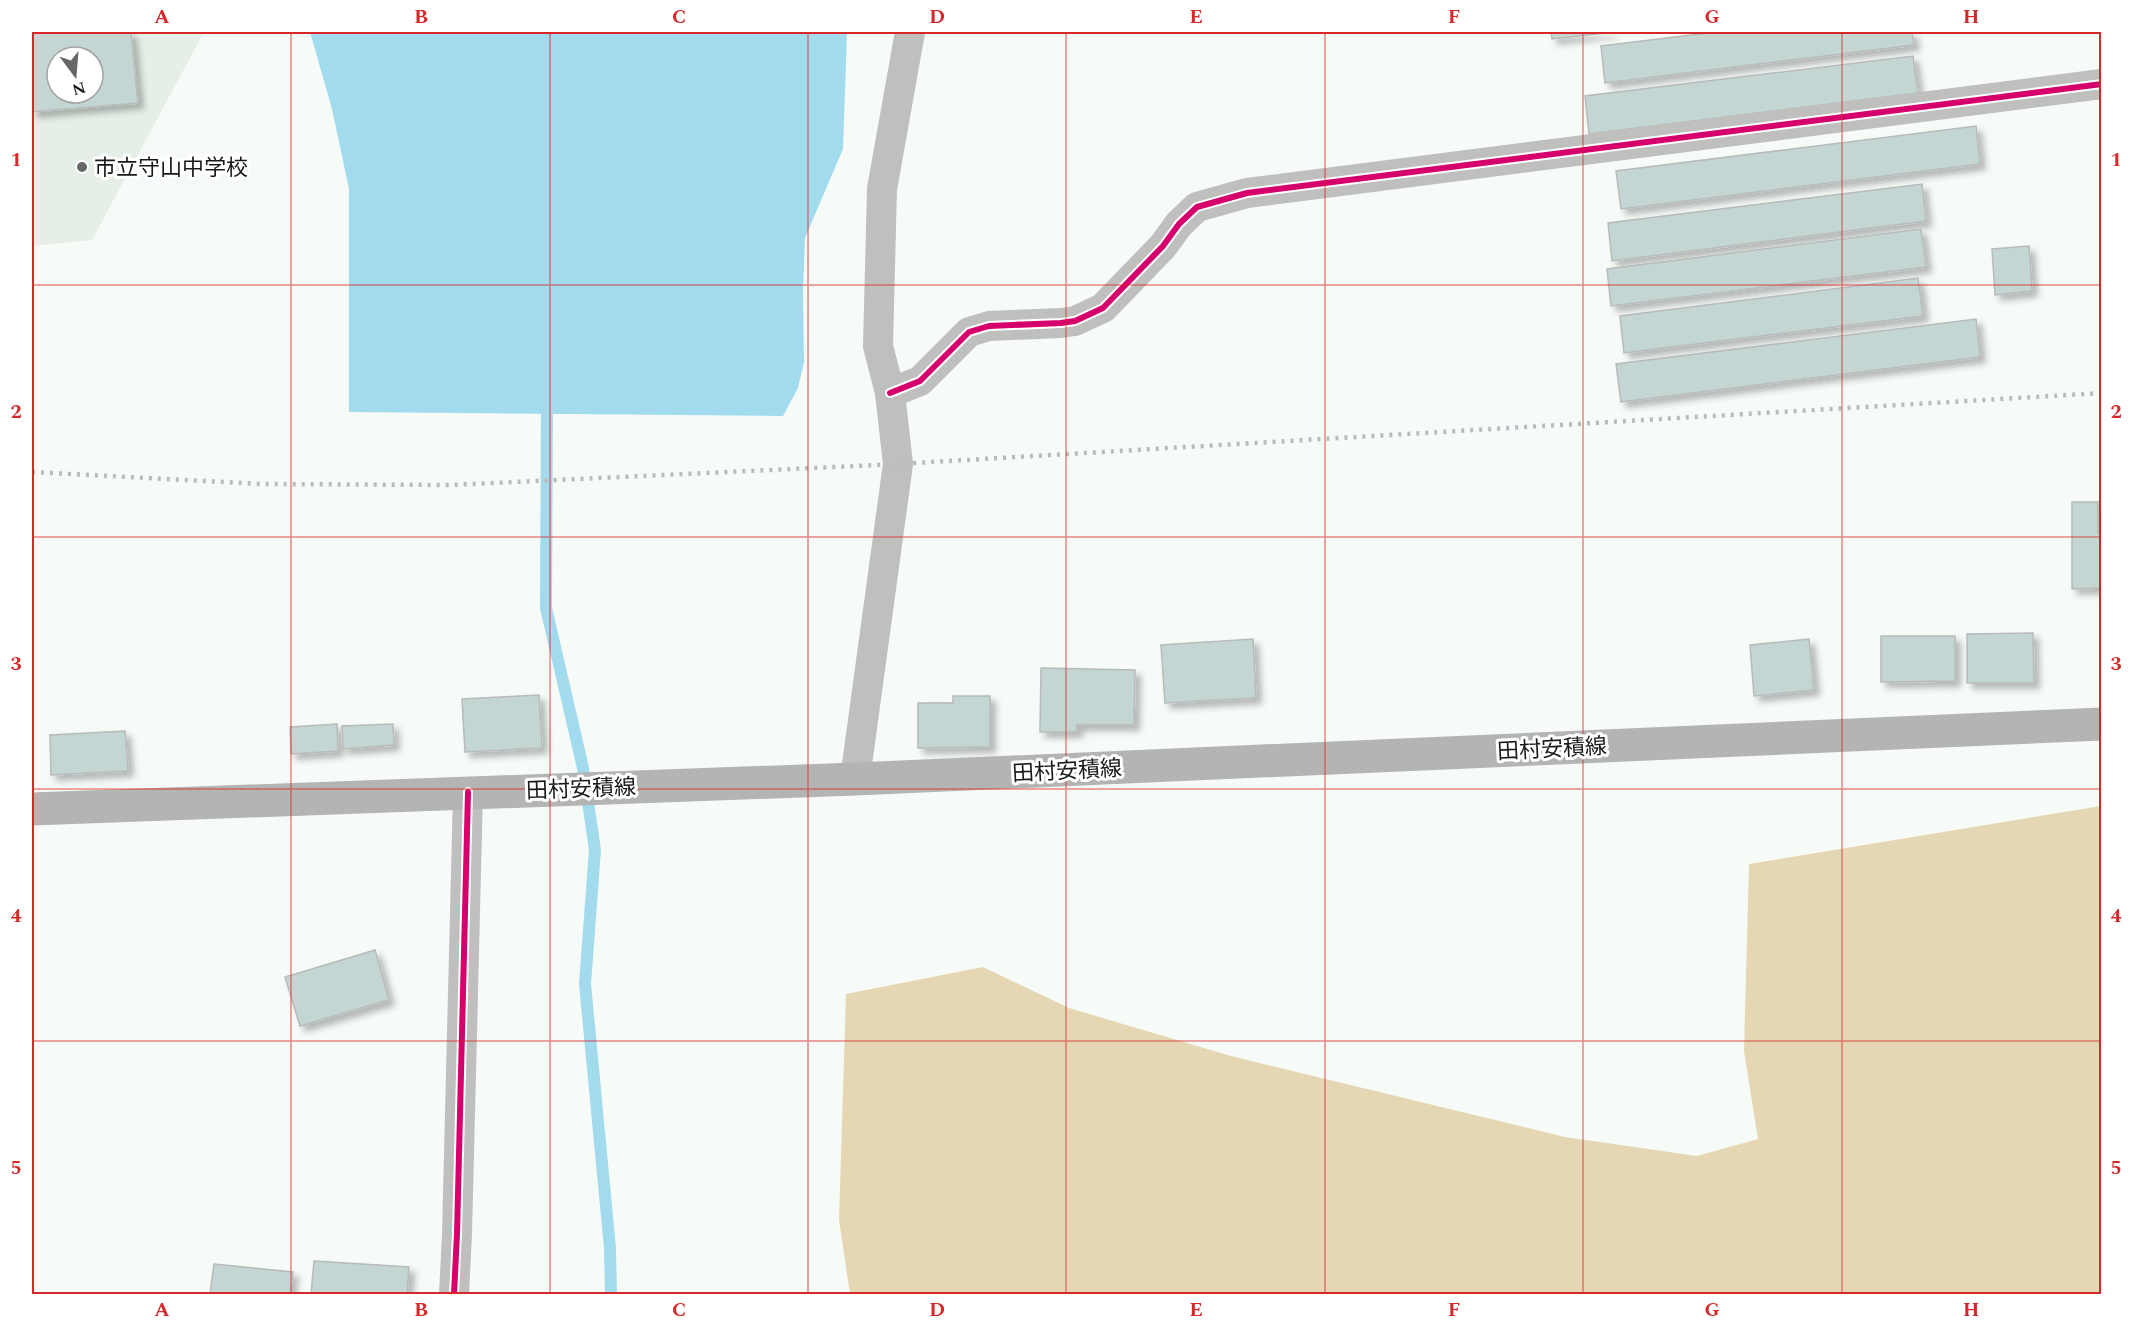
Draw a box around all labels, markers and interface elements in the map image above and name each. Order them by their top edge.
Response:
text: A [154,2,170,32]
text: B [414,2,428,32]
text: C [672,2,686,32]
text: D [929,2,945,32]
text: E [1189,2,1203,32]
text: F [1448,2,1460,32]
text: G [1704,2,1720,32]
text: H [1963,2,1979,32]
north arrow [45,45,105,105]
text: N [69,75,88,102]
text: 1 [10,145,22,175]
text: 1 [2110,145,2122,175]
place label: 市立守山中学校 [94,152,248,185]
marker: 市立守山中学校 [75,160,89,174]
text: 2 [10,397,22,427]
text: 2 [2110,397,2122,427]
text: 3 [10,649,22,679]
text: 3 [2110,649,2122,679]
street label: 田村安積線 [1496,730,1608,769]
street label: 田村安積線 [1011,752,1123,791]
street label: 田村安積線 [526,771,637,808]
text: 4 [10,901,22,931]
text: 4 [2110,901,2122,931]
text: 5 [10,1153,22,1183]
text: 5 [2110,1153,2122,1183]
text: A [154,1295,170,1325]
text: B [414,1295,428,1325]
text: C [672,1295,686,1325]
text: D [929,1295,945,1325]
text: E [1189,1295,1203,1325]
text: F [1448,1295,1460,1325]
text: G [1704,1295,1720,1325]
text: H [1963,1295,1979,1325]

